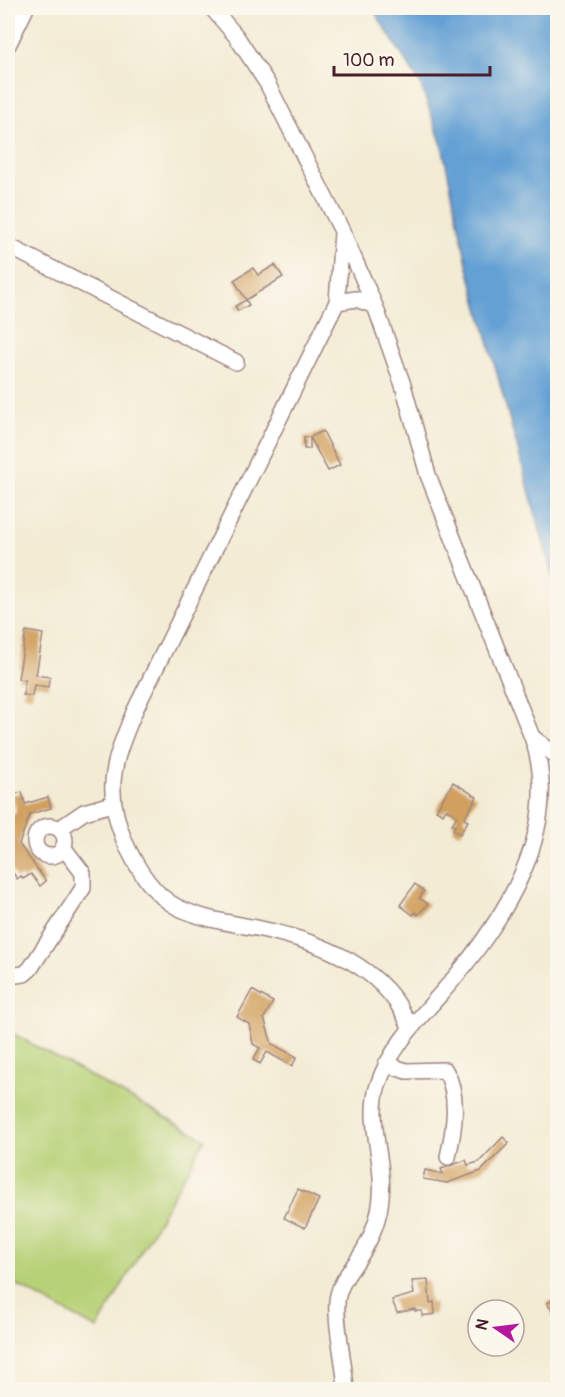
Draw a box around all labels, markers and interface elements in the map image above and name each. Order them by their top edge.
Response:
scale bar [334,39,490,77]
text: 100 m [343,49,395,72]
north arrow [466,1298,526,1358]
text: N [471,1317,493,1332]

